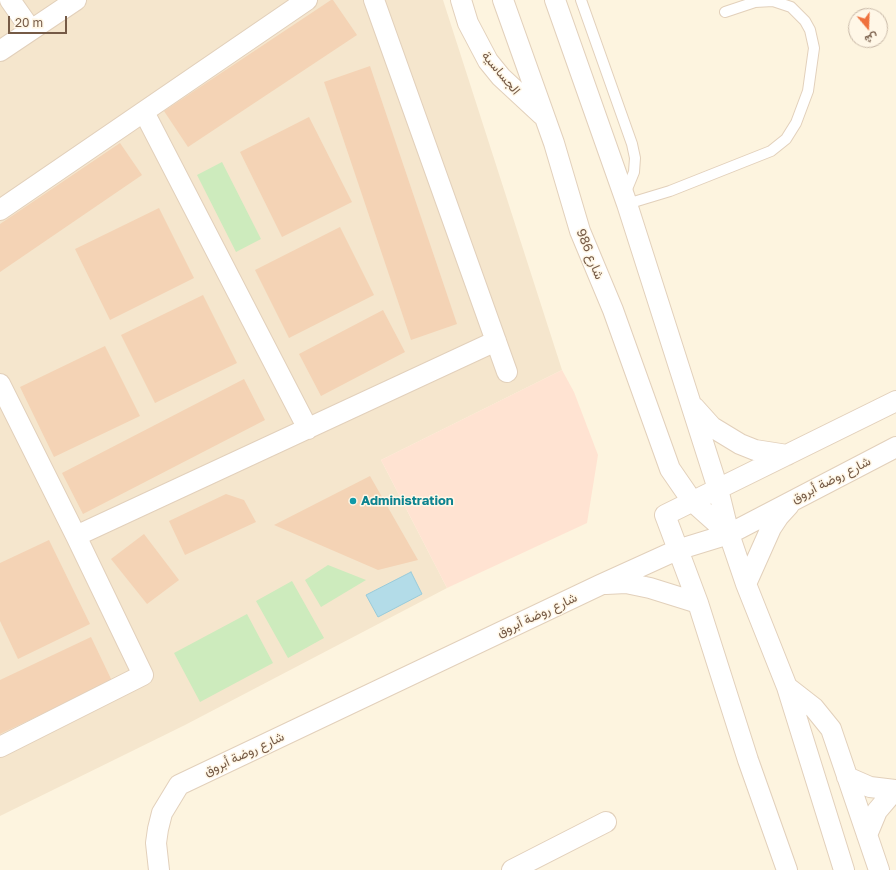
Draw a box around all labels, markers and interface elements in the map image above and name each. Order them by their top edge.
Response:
scale bar [10,8,69,34]
north arrow [848,8,888,48]
text: 20 m [15,15,43,30]
text: ش [863,31,880,47]
street label: الجساسية [478,48,524,98]
street label: شارع 986 [573,226,607,282]
street label: شارع روضة أبروق [789,453,873,507]
place label: Administration [361,493,454,509]
marker: Administration [348,496,358,506]
street label: شارع روضة أبروق [494,590,580,640]
street label: شارع روضة أبروق [201,729,287,779]

